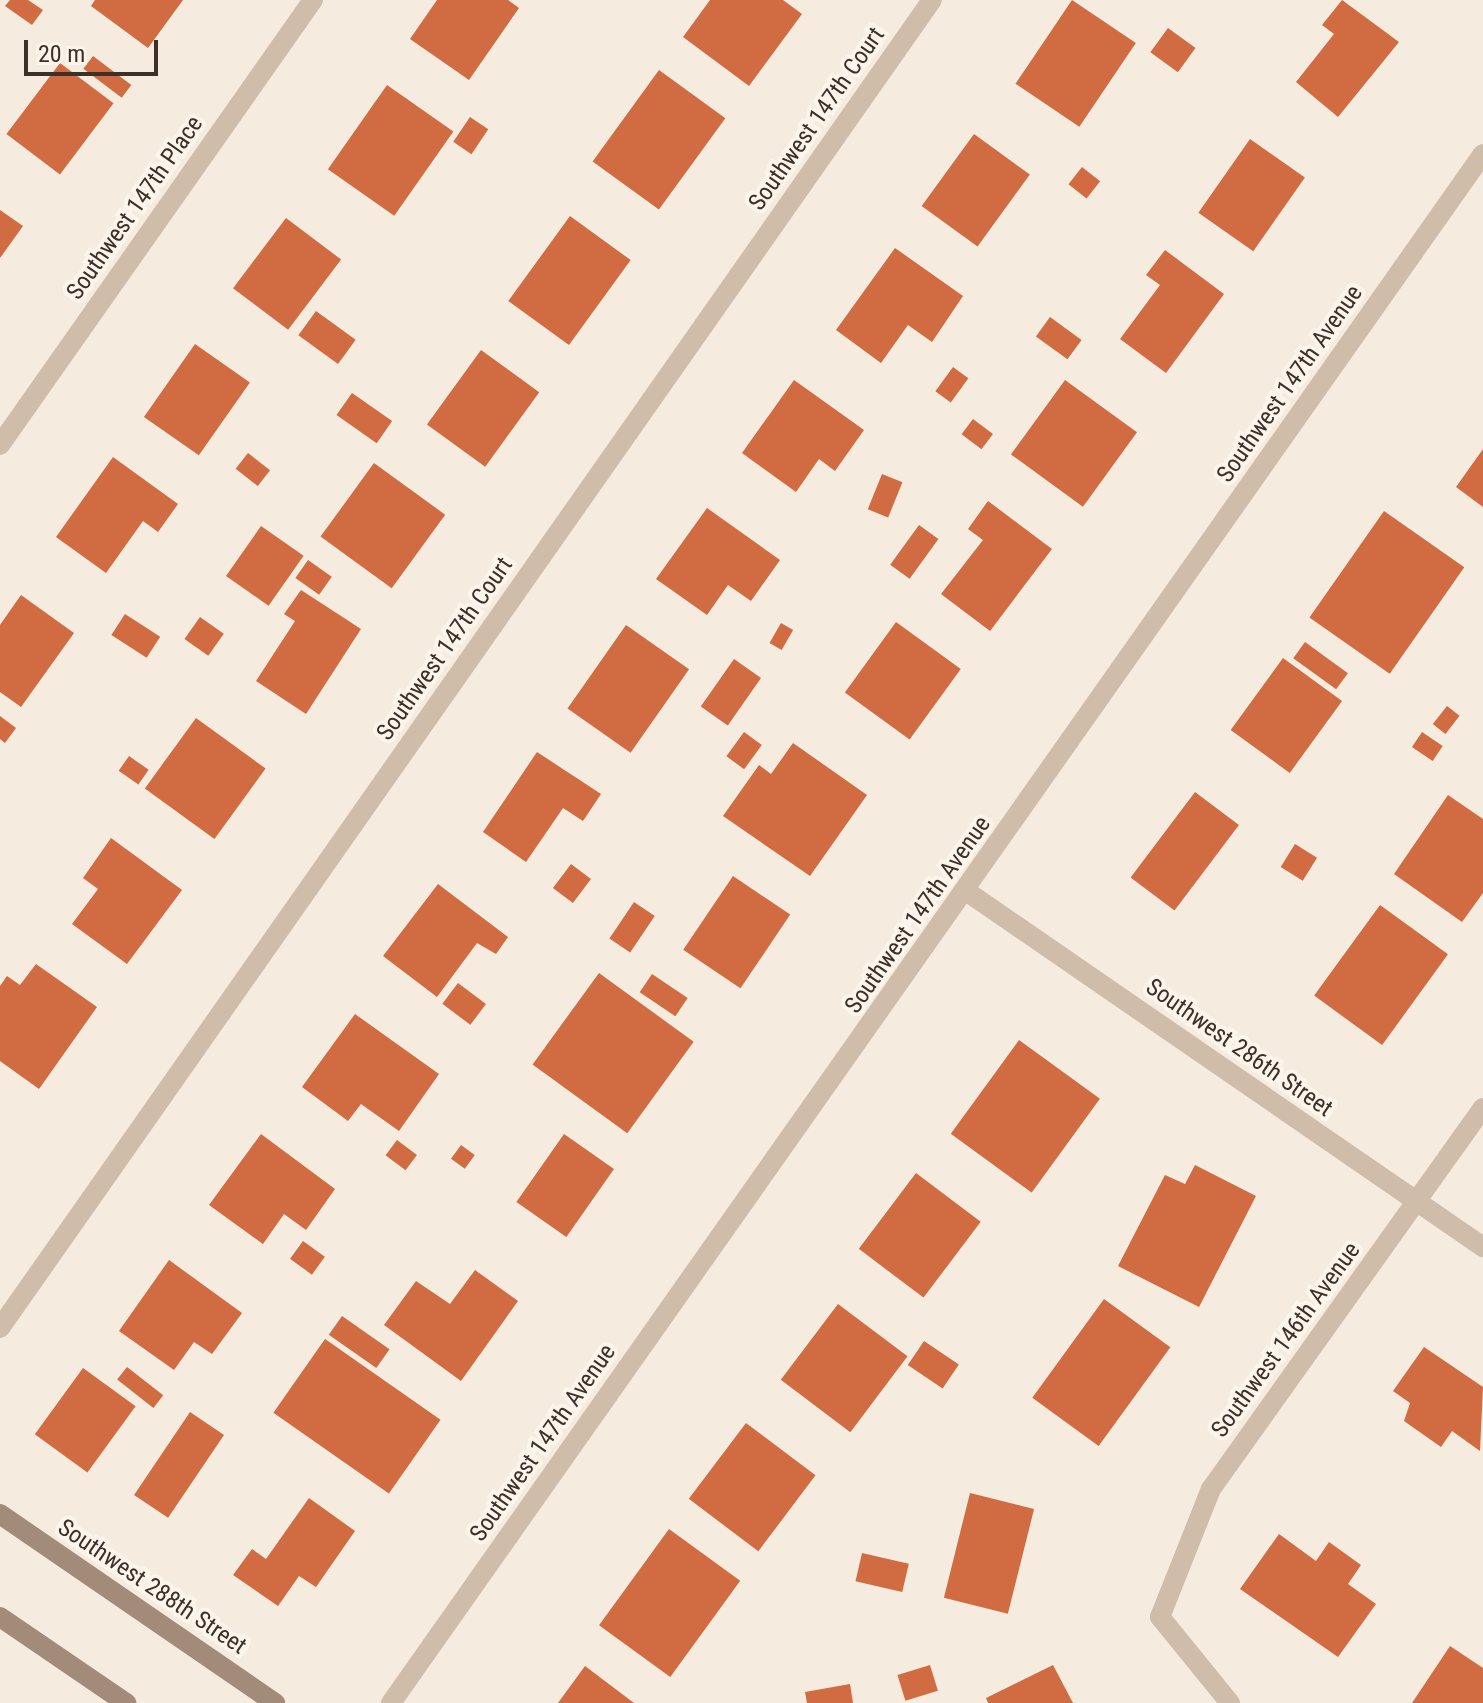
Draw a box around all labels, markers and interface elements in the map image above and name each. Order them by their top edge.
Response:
street label: Southwest 147th Court [743,22,891,216]
scale bar [28,24,162,74]
text: 20 m [38,40,85,68]
street label: Southwest 147th Place [61,111,209,305]
street label: Southwest 147th Avenue [1211,280,1369,488]
street label: Southwest 147th Court [371,552,519,746]
street label: Southwest 147th Avenue [839,811,997,1019]
street label: Southwest 286th Street [1140,973,1338,1123]
street label: Southwest 146th Avenue [1206,1237,1366,1443]
street label: Southwest 147th Avenue [464,1339,622,1547]
street label: Southwest 288th Street [52,1513,252,1661]

